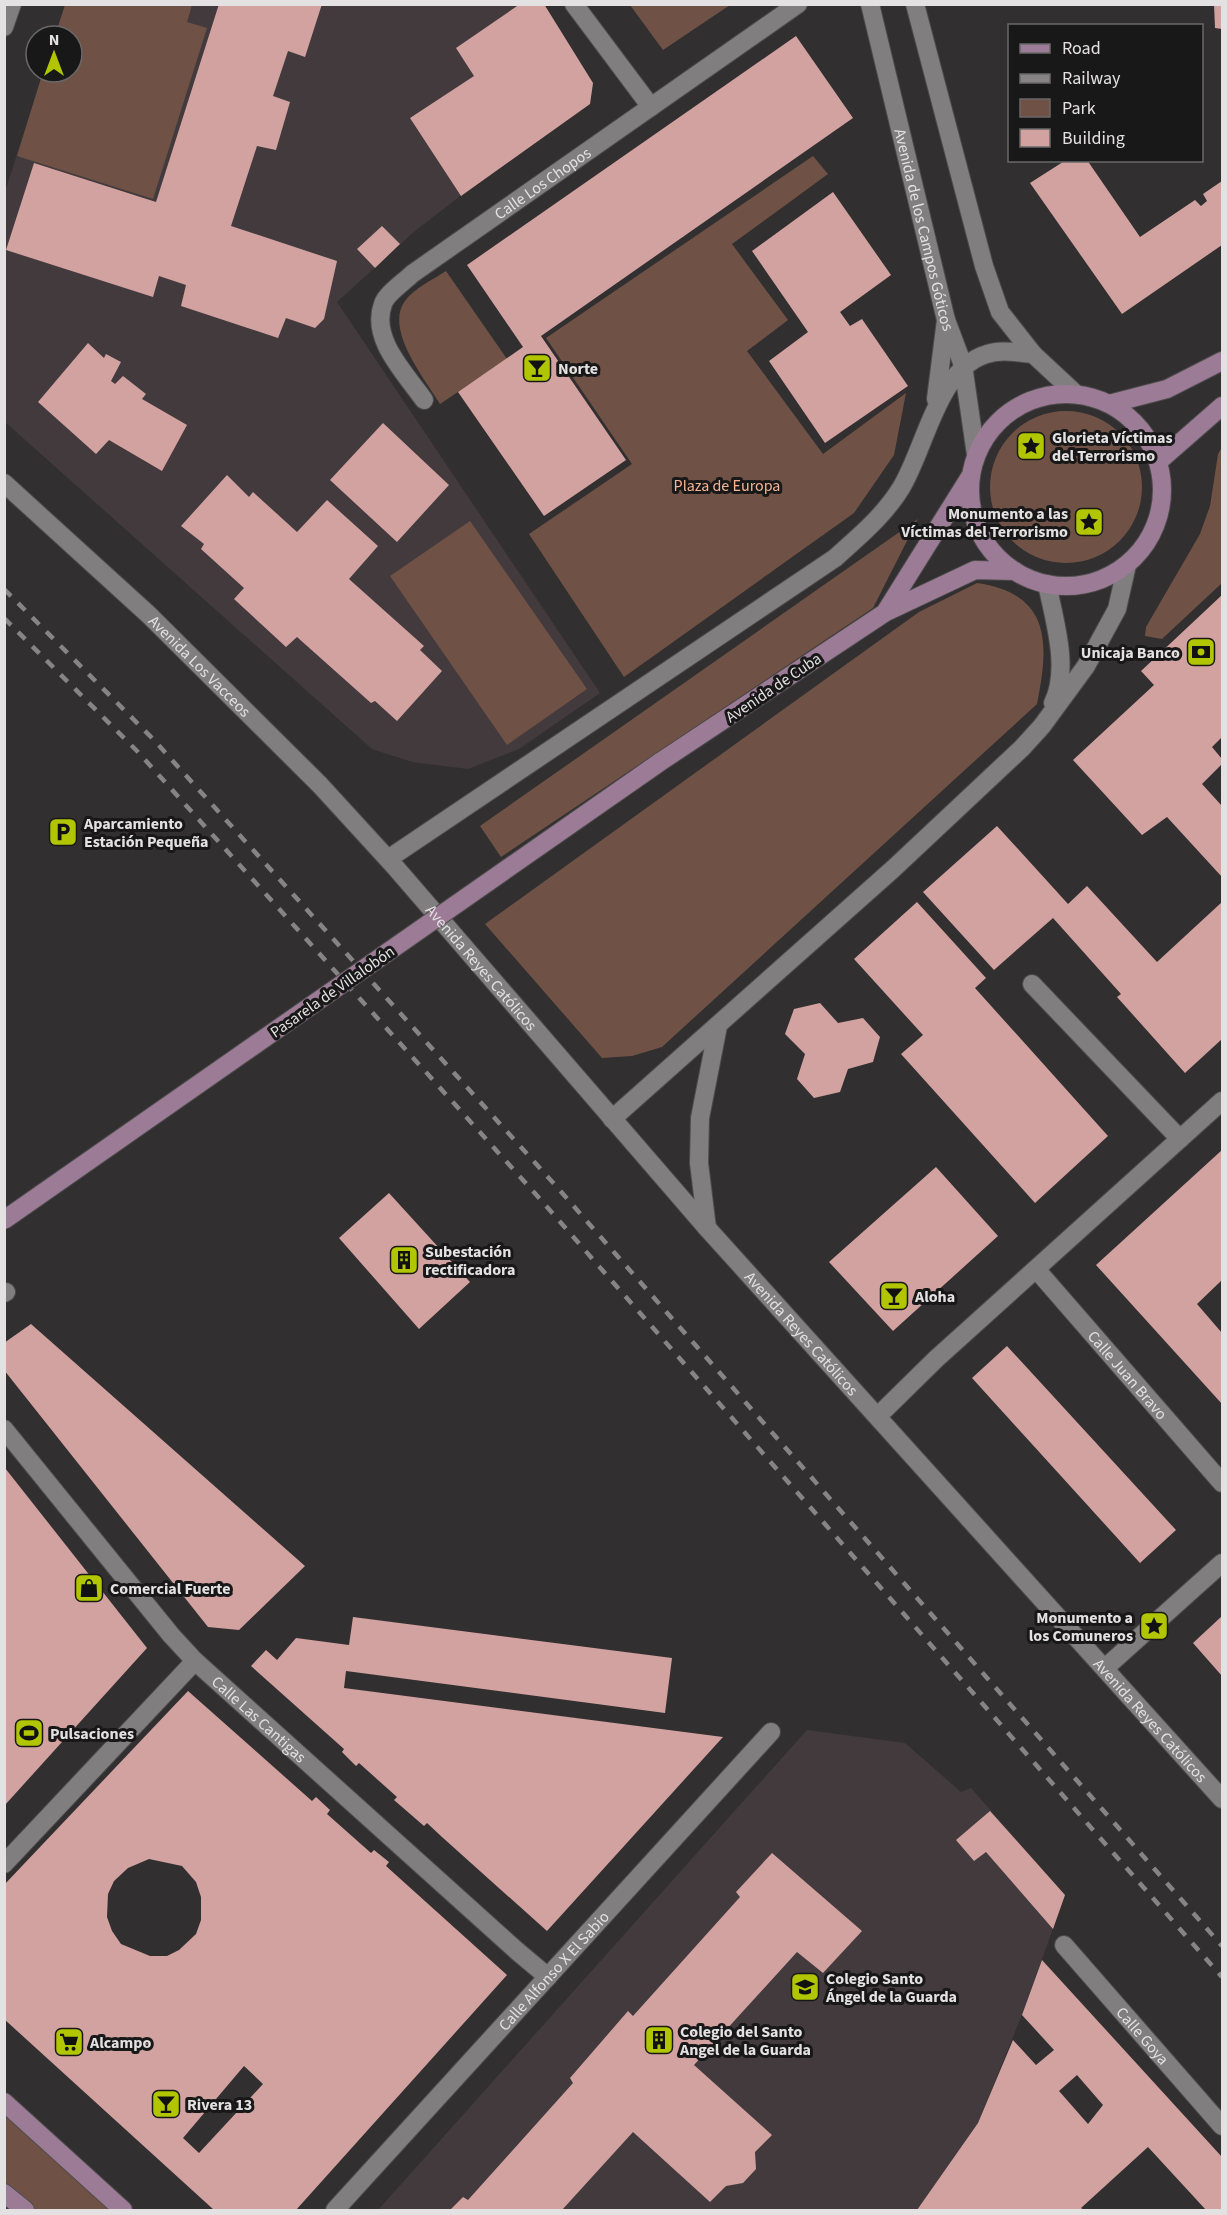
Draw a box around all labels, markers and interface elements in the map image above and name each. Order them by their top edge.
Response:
north arrow [24,24,84,84]
legend [1008,24,1203,162]
text: N [49,29,59,51]
text: Road [1062,36,1101,61]
text: Railway [1062,66,1121,91]
text: Park [1062,96,1096,121]
street label: Avenida de los Campos Góticos [888,126,959,335]
text: Building [1062,126,1125,151]
street label: Calle Los Chopos [490,142,596,225]
bar icon: Norte [521,352,553,384]
place label: Norte [558,358,598,380]
place label: Glorieta Víctimas del Terrorismo [1052,427,1172,467]
place icon: Glorieta Víctimas del Terrorismo [1015,430,1047,462]
park label: Plaza de Europa [674,475,780,497]
place label: Monumento a las Víctimas del Terrorismo [900,503,1068,543]
place icon: Monumento a las Víctimas del Terrorismo [1073,506,1105,538]
street label: Avenida Los Vacceos [143,611,256,722]
bank icon: Unicaja Banco [1185,636,1217,668]
place label: Unicaja Banco [1081,642,1180,664]
street label: Avenida de Cuba [721,648,826,728]
place label: Aparcamiento Estación Pequeña [83,813,209,853]
parking icon: Aparcamiento Estación Pequeña [47,816,79,848]
street label: Avenida Reyes Católicos [420,900,542,1036]
street label: Pasarela de Villalobón [266,941,399,1043]
place label: Subestación rectificadora [425,1241,515,1281]
building icon: Subestación rectificadora [388,1244,420,1276]
street label: Avenida Reyes Católicos [739,1267,863,1401]
bar icon: Aloha [878,1280,910,1312]
place label: Aloha [914,1286,955,1308]
street label: Calle Juan Bravo [1082,1326,1172,1425]
shop icon: Comercial Fuerte [73,1572,105,1604]
place label: Comercial Fuerte [110,1578,230,1600]
place label: Monumento a los Comuneros [1029,1607,1133,1647]
place icon: Monumento a los Comuneros [1138,1610,1170,1642]
street label: Avenida Reyes Católicos [1088,1654,1212,1788]
street label: Calle Las Cantigas [207,1671,311,1768]
sports icon: Pulsaciones [13,1717,45,1749]
place label: Pulsaciones [50,1723,134,1745]
street label: Calle Alfonso X El Sabio [494,1907,615,2036]
place label: Colegio Santo Ángel de la Guarda [825,1968,957,2008]
school or university icon: Colegio Santo Ángel de la Guarda [789,1971,821,2003]
street label: Calle Goya [1111,2002,1174,2070]
place label: Colegio del Santo Angel de la Guarda [679,2021,811,2061]
building icon: Colegio del Santo Angel de la Guarda [643,2024,675,2056]
supermarket icon: Alcampo [53,2026,85,2058]
place label: Alcampo [89,2032,151,2054]
bar icon: Rivera 13 [150,2088,182,2120]
place label: Rivera 13 [187,2094,252,2116]

